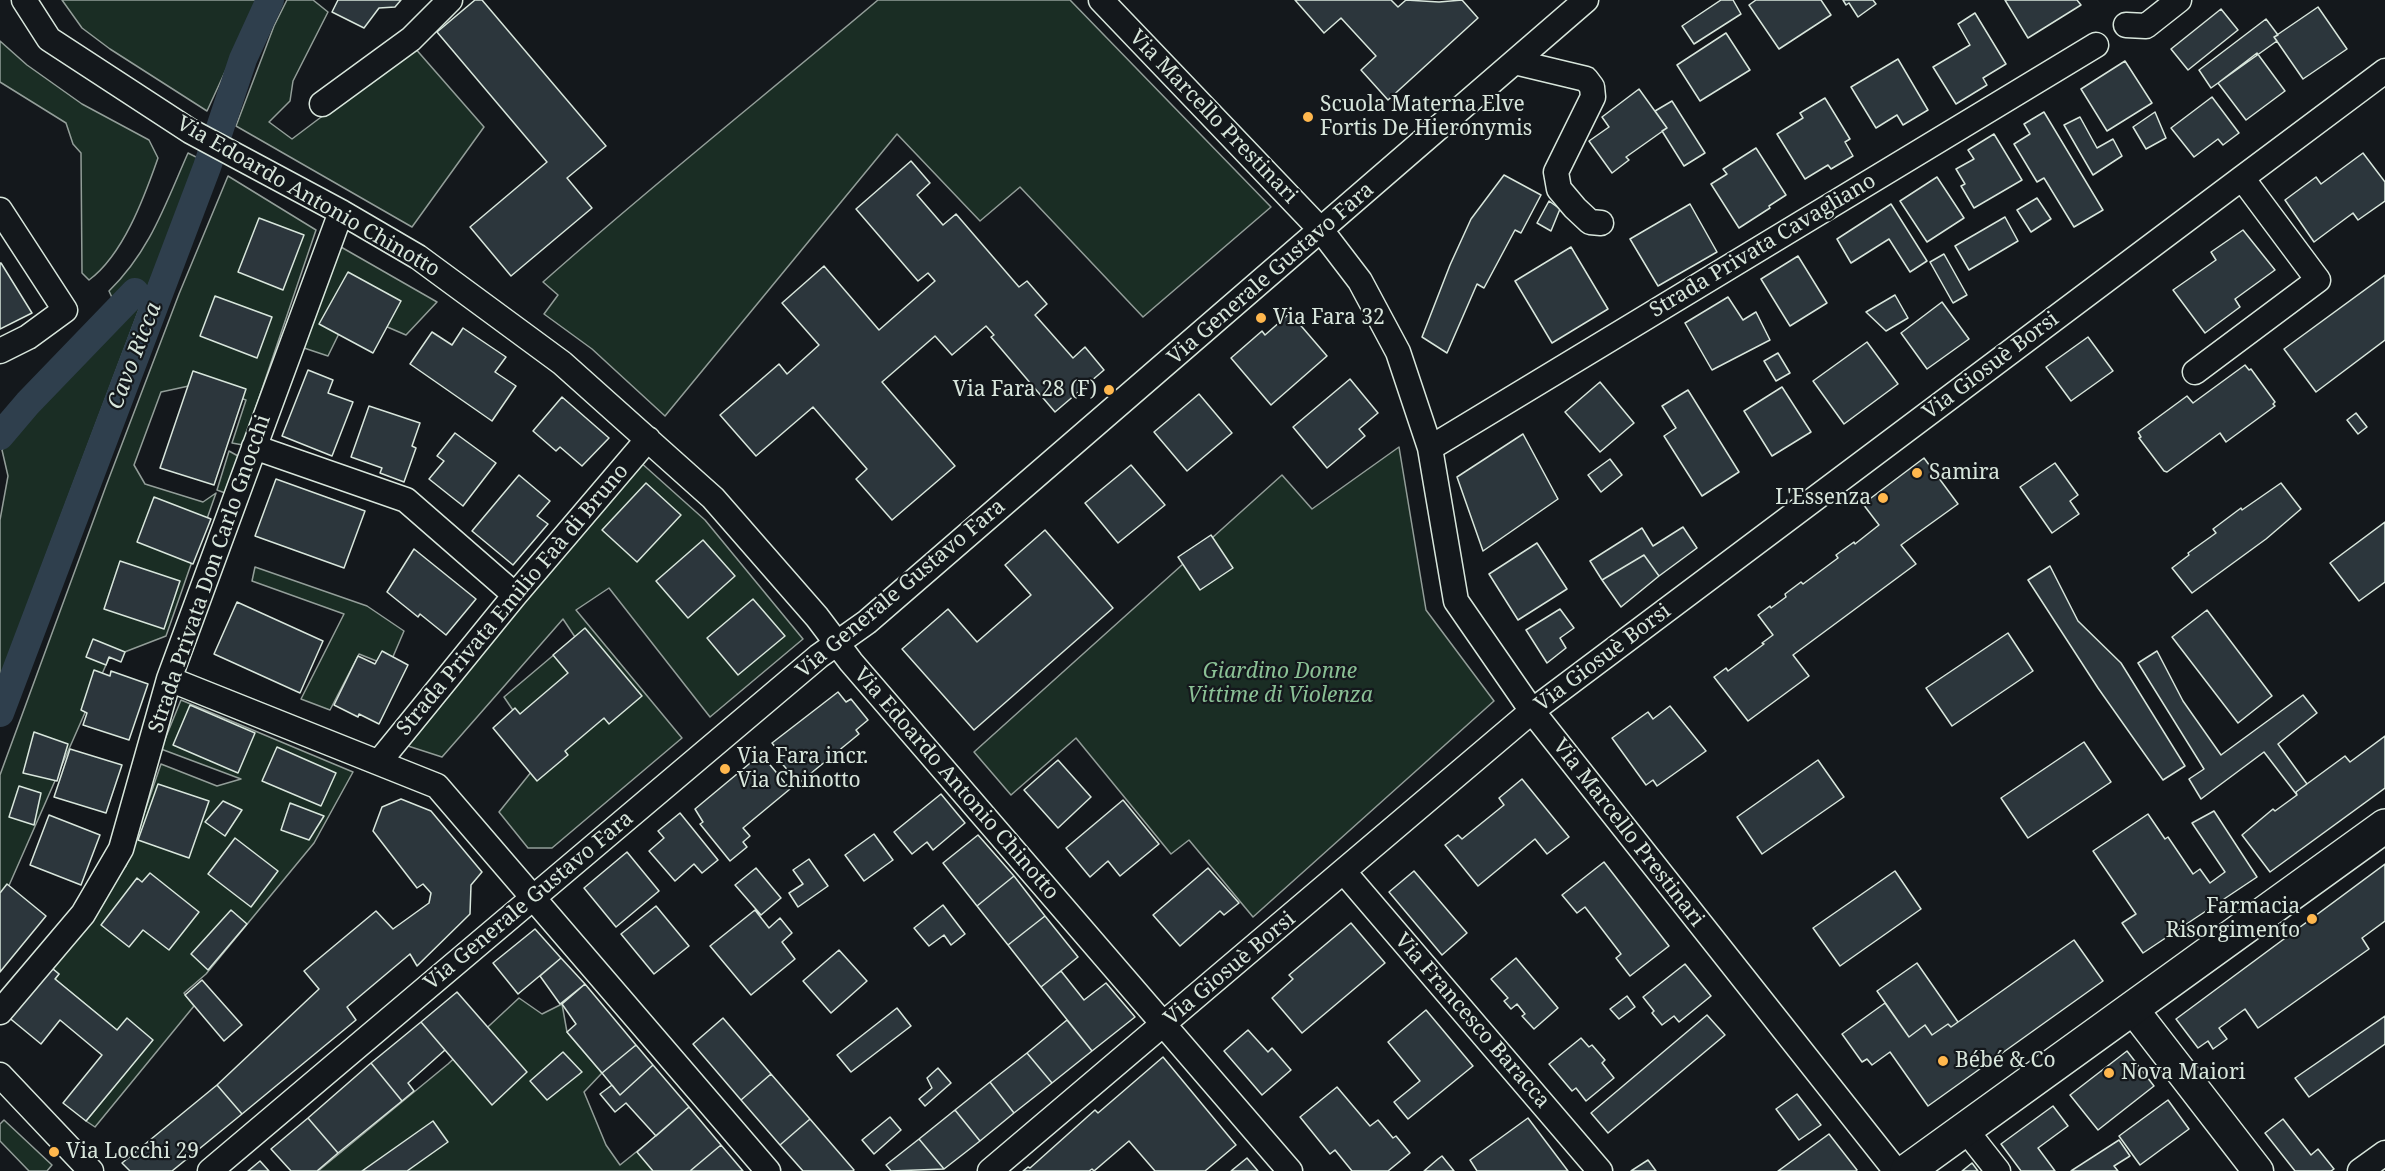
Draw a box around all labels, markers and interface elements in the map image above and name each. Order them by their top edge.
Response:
street label: Via Marcello Prestinari [1124,25,1302,209]
place label: Scuola Materna Elve Fortis De Hieronymis [1320,92,1532,142]
marker: Scuola Materna Elve Fortis De Hieronymis [1301,110,1315,124]
street label: Via Edoardo Antonio Chinotto [172,111,444,283]
street label: Strada Privata Cavagliano [1646,169,1880,323]
street label: Via Generale Gustavo Fara [1163,178,1379,370]
water label: Cavo Ricca [103,299,167,413]
place label: Via Fara 32 [1273,305,1385,331]
street label: Via Giosuè Borsi [1918,307,2064,425]
marker: Via Fara 32 [1254,311,1268,325]
place label: Via Fara 28 (F) [953,377,1097,403]
marker: Via Fara 28 (F) [1102,383,1116,397]
street label: Strada Privata Don Carlo Gnocchi [144,412,276,736]
street label: Strada Privata Emilio Faà di Bruno [392,459,634,741]
place label: Samira [1929,460,2000,486]
marker: Samira [1910,466,1924,480]
place label: L'Essenza [1775,485,1871,511]
marker: L'Essenza [1876,491,1890,505]
street label: Via Generale Gustavo Fara [791,494,1011,684]
street label: Via Giosuè Borsi [1530,599,1676,717]
park label: Giardino Donne Vittime di Violenza [1187,659,1373,709]
street label: Via Edoardo Antonio Chinotto [848,663,1064,905]
street label: Via Marcello Prestinari [1547,734,1709,932]
place label: Via Fara incr. Via Chinotto [737,744,868,794]
marker: Via Fara incr. Via Chinotto [718,762,732,776]
street label: Via Generale Gustavo Fara [419,806,639,996]
place label: Farmacia Risorgimento [2166,894,2300,944]
street label: Via Giosuè Borsi [1159,907,1301,1031]
marker: Farmacia Risorgimento [2305,912,2319,926]
street label: Via Francesco Baracca [1389,928,1555,1114]
place label: Bébé & Co [1955,1048,2056,1074]
marker: Bébé & Co [1936,1054,1950,1068]
place label: Nova Maiori [2121,1060,2246,1086]
marker: Nova Maiori [2102,1066,2116,1080]
place label: Via Locchi 29 [66,1139,199,1165]
marker: Via Locchi 29 [47,1145,61,1159]

